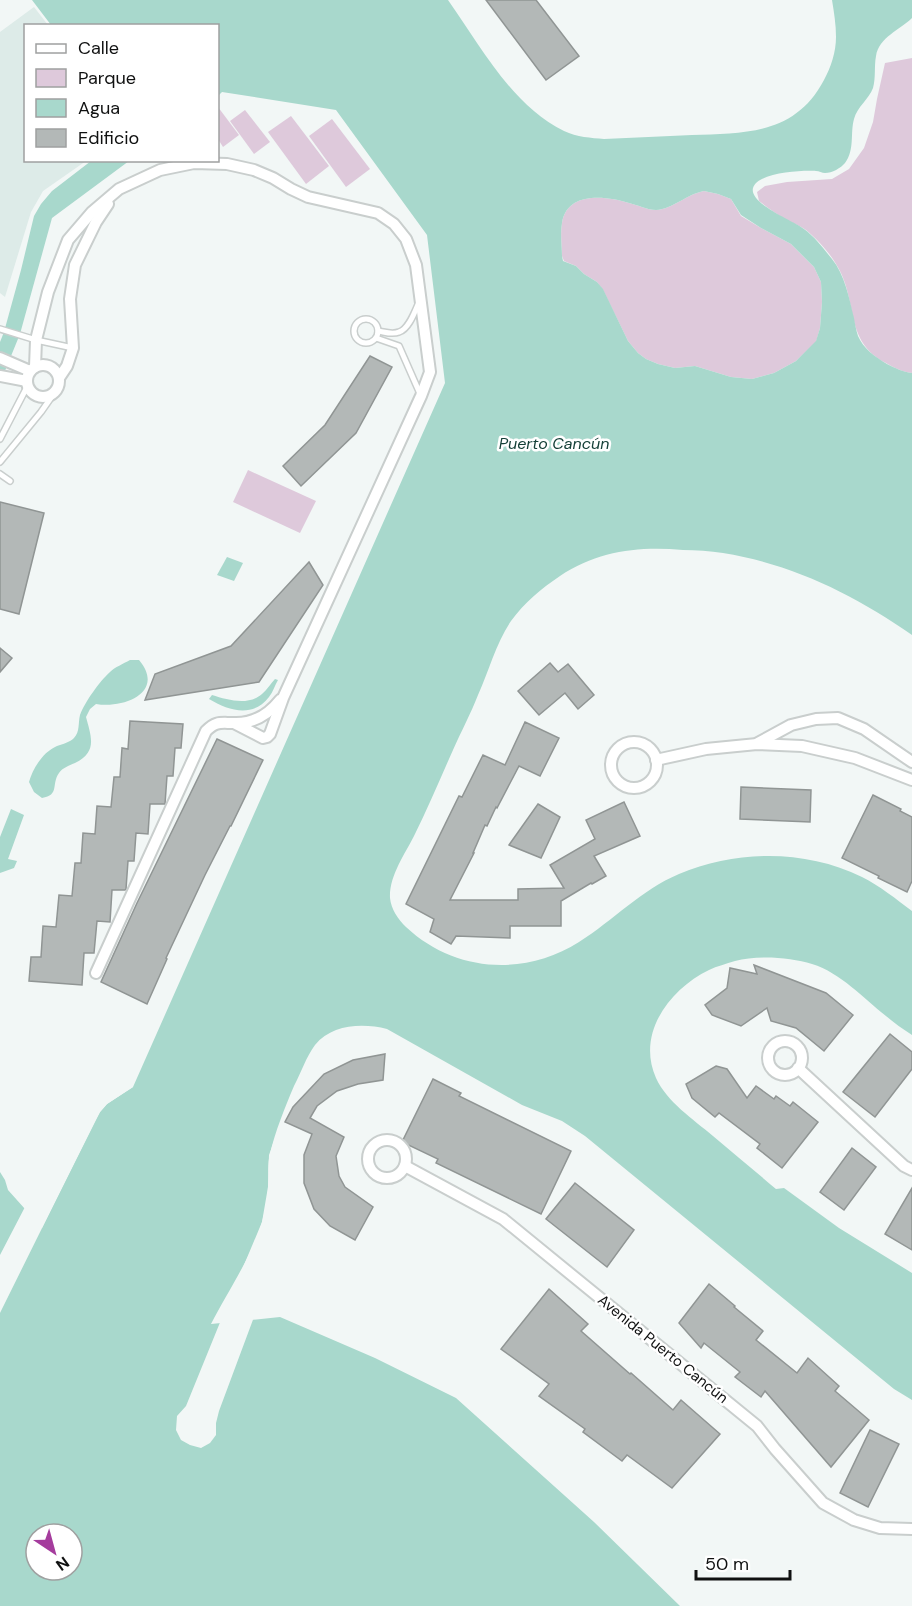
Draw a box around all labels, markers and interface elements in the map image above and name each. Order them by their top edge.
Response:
legend [24,24,219,162]
text: Calle [78,36,119,60]
text: Parque [78,66,136,90]
text: Agua [78,96,120,120]
text: Edificio [78,126,139,150]
water label: Puerto Cancún [499,433,609,454]
street label: Avenida Puerto Cancún [594,1290,732,1408]
north arrow [24,1522,84,1582]
scale bar [696,1543,790,1581]
text: N [52,1552,73,1576]
text: 50 m [705,1552,749,1576]

